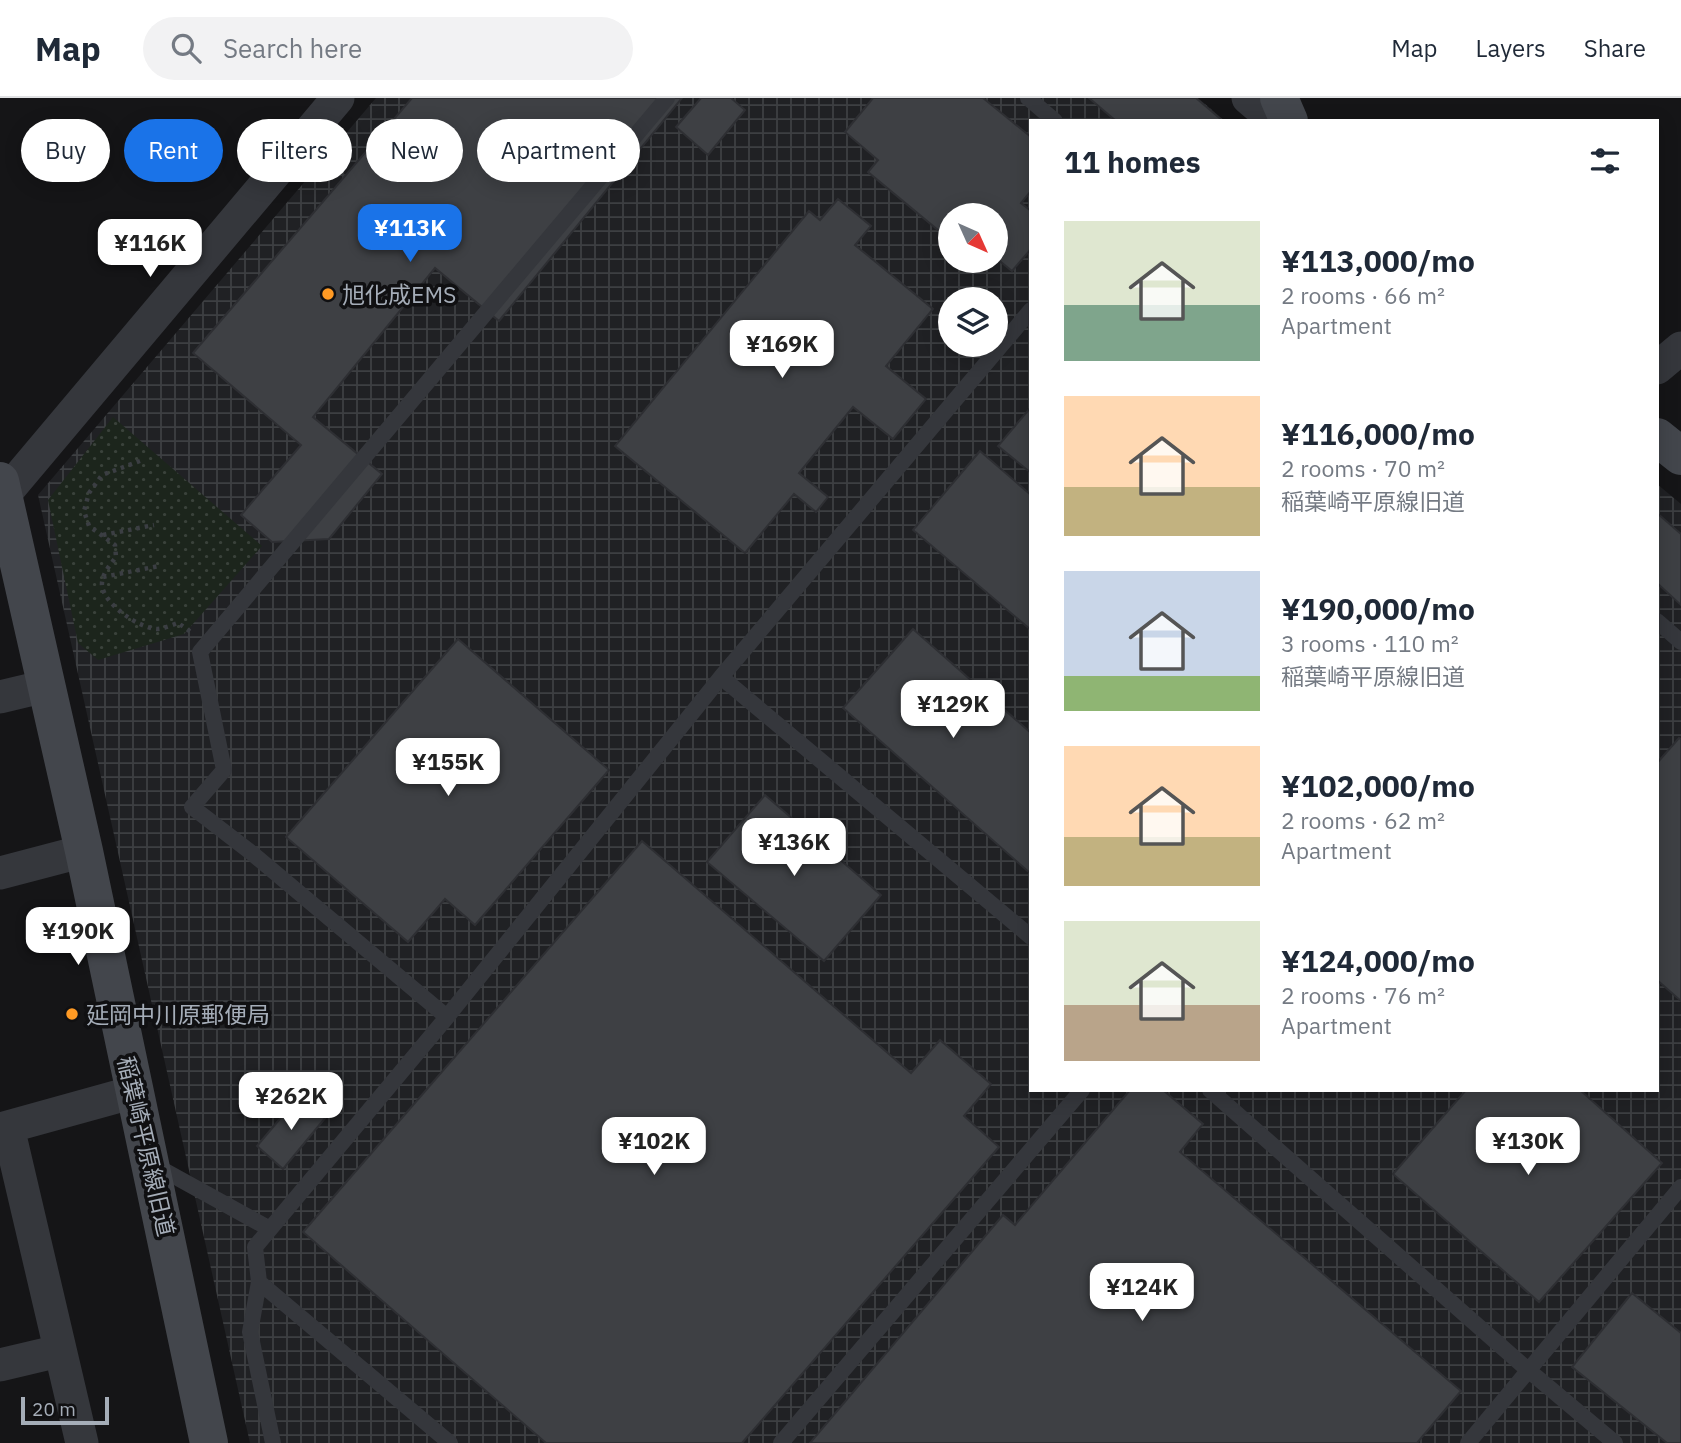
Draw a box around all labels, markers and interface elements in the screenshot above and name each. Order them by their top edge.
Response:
search box [143,17,633,80]
text: Map [35,27,101,70]
icon: search [167,29,205,67]
text: Search here [223,31,362,65]
text: Map [1391,32,1438,64]
text: Layers [1476,32,1546,64]
text: Share [1584,32,1646,64]
chip: Buy [21,119,110,182]
chip: Rent [124,119,223,182]
chip: Filters [237,119,352,182]
chip: New [366,119,463,182]
chip: Apartment [477,119,640,182]
text: 11 homes [1064,142,1201,181]
icon: filters [1586,142,1624,180]
north arrow [938,203,1008,273]
map controls [938,203,1008,357]
pin: ¥113K [361,204,459,264]
text: ¥113K [374,212,446,242]
pin: ¥116K [101,220,199,279]
text: ¥116K [114,227,186,257]
text: ¥113,000/mo [1281,241,1475,280]
icon: home [1120,249,1204,333]
place label: 旭化成EMS [342,279,456,309]
text: 2 rooms · 66 m² [1281,280,1445,310]
marker: 旭化成EMS [320,286,336,302]
button: layers [938,287,1008,357]
text: Apartment [1281,310,1392,340]
pin: ¥169K [733,320,831,380]
text: ¥169K [746,328,818,358]
text: ¥116,000/mo [1281,414,1475,453]
icon: home [1120,424,1204,508]
text: 2 rooms · 70 m² [1281,453,1445,483]
text: 稲葉崎平原線旧道 [1281,486,1465,516]
text: ¥190,000/mo [1281,589,1475,628]
icon: home [1120,599,1204,683]
text: 3 rooms · 110 m² [1281,628,1459,658]
text: 稲葉崎平原線旧道 [1281,661,1465,691]
pin: ¥129K [904,680,1002,740]
text: ¥129K [917,688,989,718]
pin: ¥155K [399,738,497,798]
text: ¥155K [412,746,484,776]
text: ¥102,000/mo [1281,766,1475,805]
icon: home [1120,774,1204,858]
text: 2 rooms · 62 m² [1281,805,1445,835]
pin: ¥136K [745,818,843,878]
text: ¥136K [758,826,830,856]
text: Apartment [1281,835,1392,865]
pin: ¥190K [29,908,127,967]
text: ¥190K [42,915,114,945]
text: ¥124,000/mo [1281,941,1475,980]
icon: home [1120,949,1204,1033]
text: 2 rooms · 76 m² [1281,980,1445,1010]
place label: 延岡中川原郵便局 [86,999,270,1029]
marker: 延岡中川原郵便局 [64,1006,80,1022]
text: Apartment [1281,1010,1392,1040]
street label: 稲葉崎平原線旧道 [112,1053,182,1239]
pin: ¥262K [242,1072,340,1132]
text: ¥262K [255,1080,327,1110]
pin: ¥102K [605,1118,703,1177]
pin: ¥130K [1479,1118,1577,1177]
text: ¥102K [618,1125,690,1155]
text: ¥130K [1492,1125,1564,1155]
pin: ¥124K [1093,1264,1191,1323]
text: ¥124K [1106,1271,1178,1301]
scale bar [21,1394,108,1426]
text: 20 m [32,1397,76,1421]

